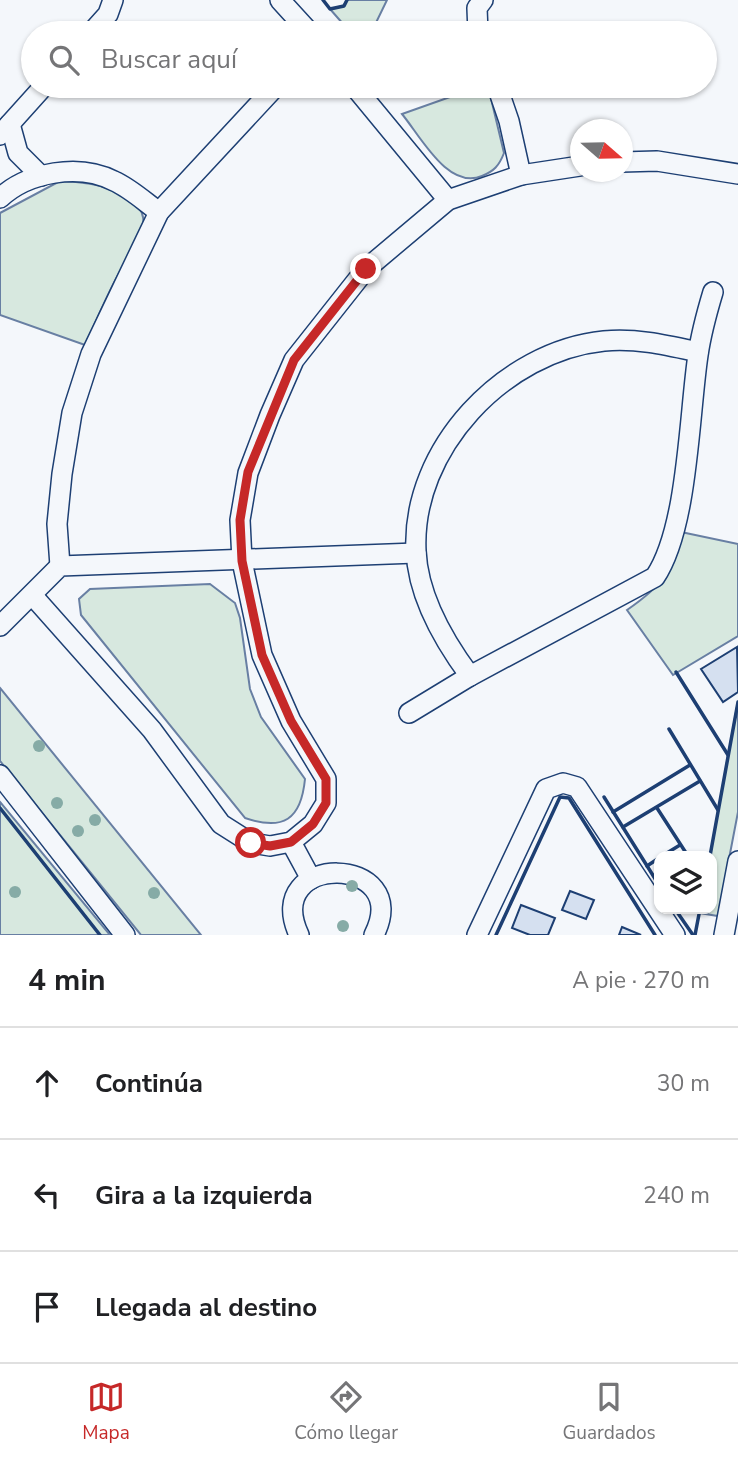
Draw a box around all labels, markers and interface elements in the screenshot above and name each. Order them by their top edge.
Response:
search box [21,21,717,98]
icon: search [45,41,83,79]
text: Buscar aquí [101,42,237,77]
north arrow [570,119,633,182]
route end [350,253,381,284]
route start [235,827,266,858]
map controls [654,851,717,914]
button: layers [654,851,717,914]
text: 4 min [28,960,106,1001]
text: A pie · 270 m [572,965,710,996]
icon: ahead [28,1064,66,1102]
text: Continúa [95,1066,203,1101]
text: 30 m [657,1068,710,1099]
icon: left [28,1176,66,1214]
text: Gira a la izquierda [95,1178,313,1213]
text: 240 m [643,1180,710,1211]
icon: arrive [28,1288,66,1326]
text: Llegada al destino [95,1290,317,1325]
tab: Mapa [82,1378,130,1446]
tab: Cómo llegar [294,1378,398,1446]
tab: Guardados [563,1378,656,1446]

